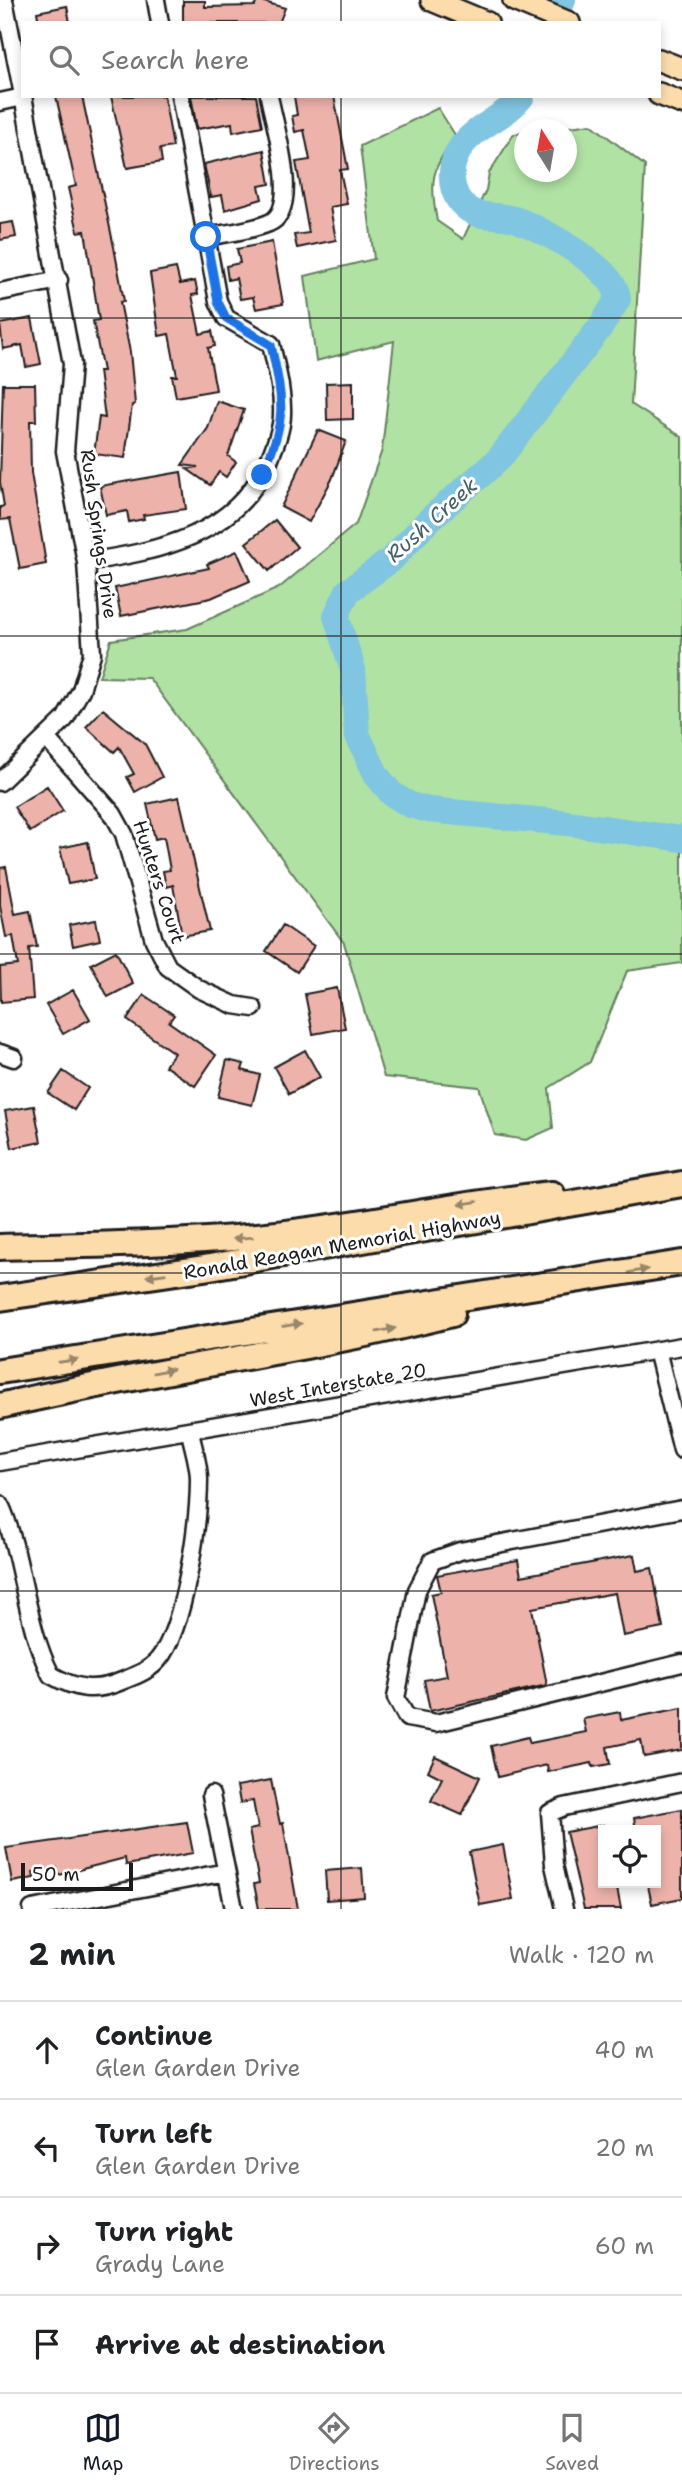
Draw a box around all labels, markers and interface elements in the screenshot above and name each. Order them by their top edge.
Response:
search box [21,21,661,98]
icon: search [45,41,83,79]
text: Search here [101,42,250,77]
north arrow [514,119,577,182]
route start [190,221,221,252]
street label: Rush Springs Drive [75,448,123,620]
route end [246,459,277,490]
water label: Rush Creek [380,471,484,569]
street label: Hunters Court [127,817,191,947]
one-way arrow [457,1198,479,1209]
street label: Ronald Reagan Memorial Highway [181,1205,503,1285]
one-way arrow [232,1232,254,1243]
one-way arrow [627,1265,649,1276]
one-way arrow [145,1270,167,1281]
one-way arrow [281,1319,303,1330]
one-way arrow [375,1324,397,1335]
one-way arrow [57,1355,79,1366]
street label: West Interstate 20 [248,1357,428,1413]
one-way arrow [152,1366,174,1377]
map controls [598,1825,661,1888]
button: locate [598,1825,661,1888]
scale bar [21,1860,133,1892]
text: 50 m [32,1862,80,1887]
text: 2 min [28,1934,115,1975]
text: Walk · 120 m [509,1940,654,1970]
text: Continue [95,2018,213,2053]
icon: ahead [28,2031,66,2069]
text: 40 m [594,2035,654,2065]
text: Glen Garden Drive [95,2053,301,2083]
text: Turn left [95,2116,212,2151]
icon: left [28,2129,66,2167]
text: 20 m [595,2133,654,2163]
text: Glen Garden Drive [95,2151,301,2181]
text: Turn right [95,2214,233,2249]
icon: right [28,2227,66,2265]
text: 60 m [595,2231,654,2261]
text: Grady Lane [95,2249,225,2279]
icon: arrive [28,2325,66,2363]
text: Arrive at destination [95,2327,385,2362]
tab: Map [83,2409,123,2476]
tab: Directions [289,2409,380,2476]
tab: Saved [545,2409,599,2476]

